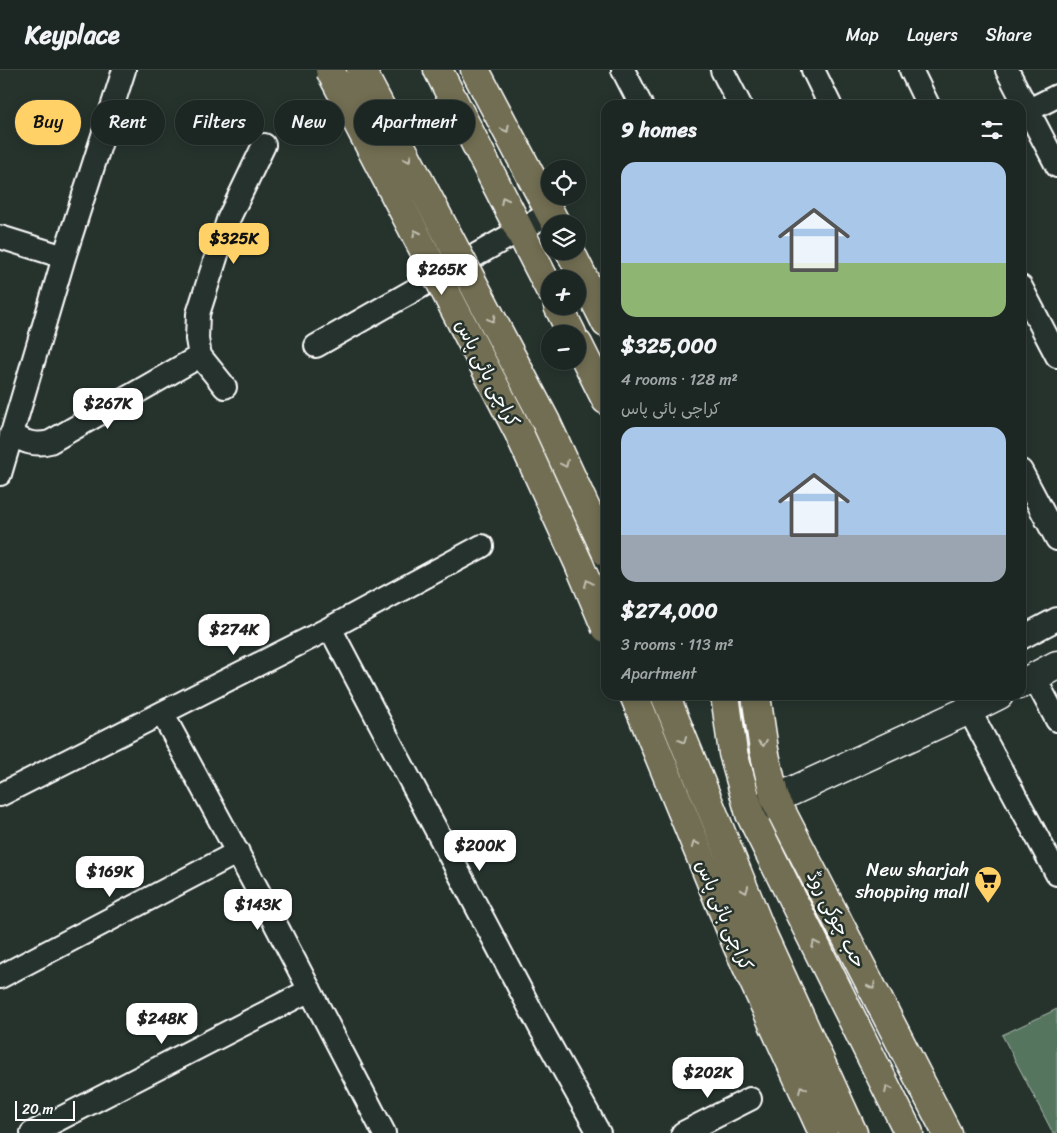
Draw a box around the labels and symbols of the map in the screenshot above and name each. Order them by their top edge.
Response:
one-way arrow [500,123,510,132]
one-way arrow [402,154,412,163]
one-way arrow [500,197,510,206]
pin: $325K [199,222,269,265]
one-way arrow [412,230,422,239]
pin: $265K [407,254,477,296]
street label: کراچی بائی پاس [446,313,529,433]
one-way arrow [486,313,496,322]
pin: $267K [73,388,143,430]
one-way arrow [559,458,569,467]
one-way arrow [583,580,593,588]
pin: $274K [199,614,269,656]
one-way arrow [677,735,688,744]
one-way arrow [757,740,768,748]
pin: $200K [445,830,515,872]
one-way arrow [691,840,701,848]
place label: New sharjah shopping mall [855,853,970,908]
street label: کراچی بائی پاس [686,854,763,976]
pin: $169K [75,856,145,898]
street label: حب چوکی روڈ [798,864,875,974]
supermarket icon: New sharjah shopping mall [973,865,1003,904]
one-way arrow [739,886,749,894]
pin: $143K [223,888,293,931]
one-way arrow [811,940,822,949]
one-way arrow [866,981,876,990]
pin: $248K [127,1002,197,1045]
pin: $202K [673,1056,743,1099]
one-way arrow [798,1085,809,1094]
one-way arrow [884,1085,894,1094]
scale bar [15,1098,75,1121]

